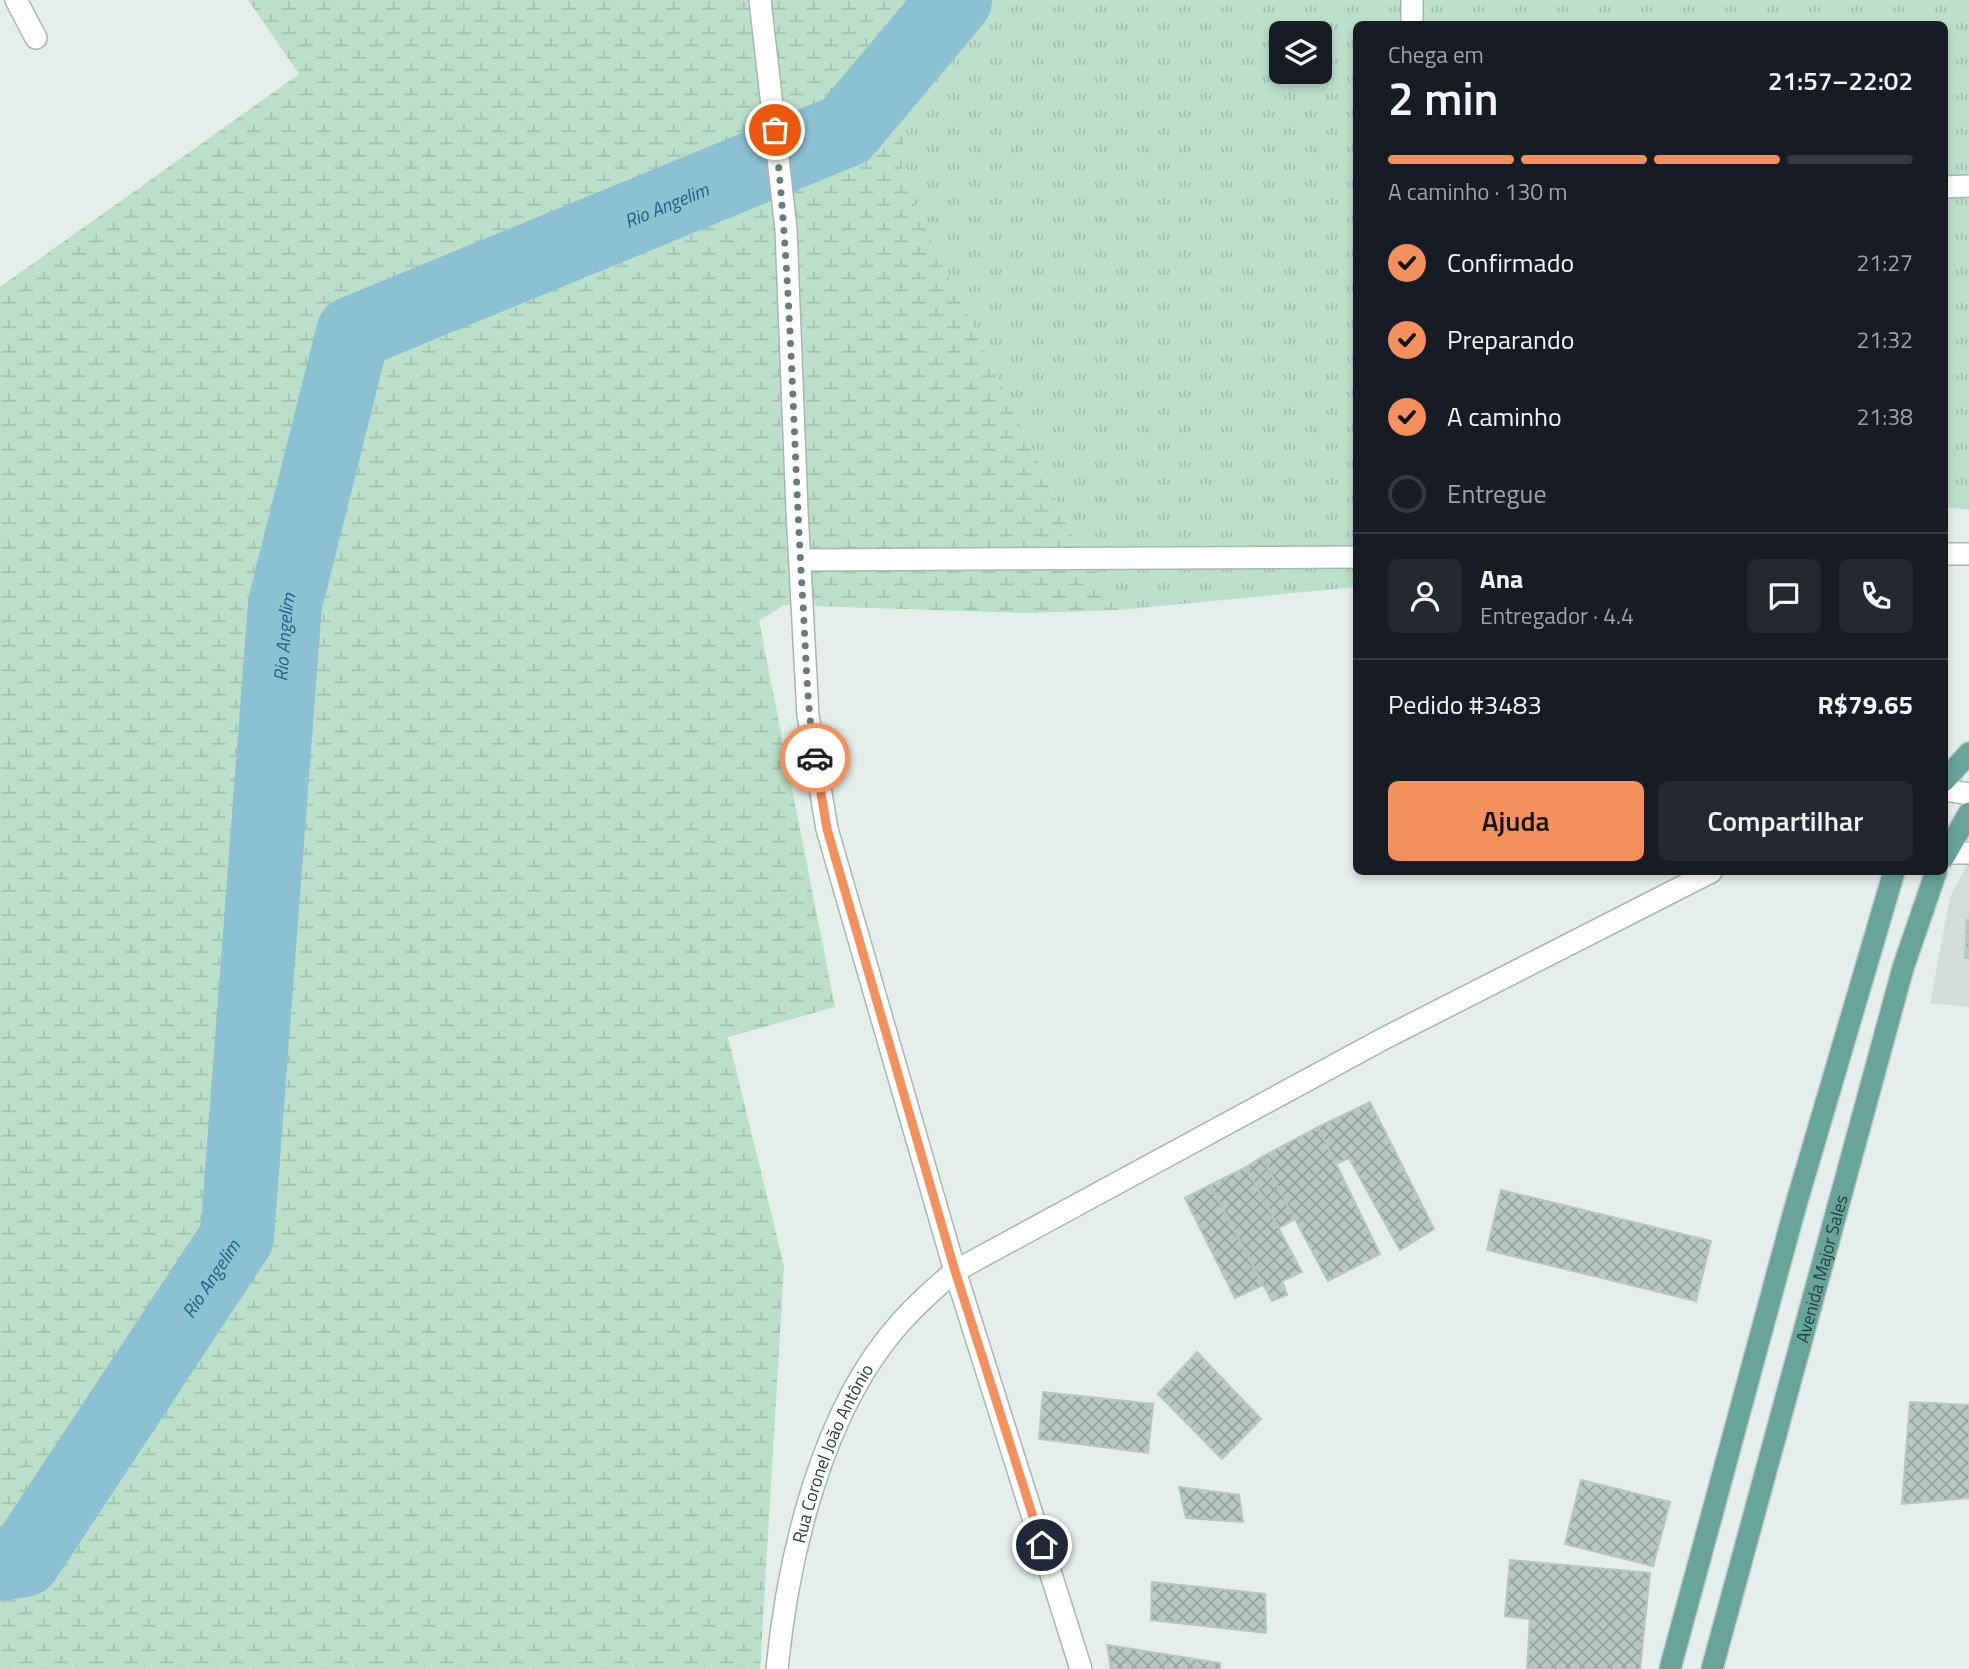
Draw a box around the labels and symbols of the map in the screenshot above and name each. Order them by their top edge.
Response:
pin [745,100,805,160]
water label: Rio Angelim [620,173,714,234]
water label: Rio Angelim [265,588,302,682]
courier [780,723,850,793]
street label: Avenida Major Sales [1788,1192,1854,1346]
water label: Rio Angelim [173,1232,247,1323]
street label: Rua Coronel João Antônio [785,1358,880,1546]
pin [1012,1515,1072,1575]

